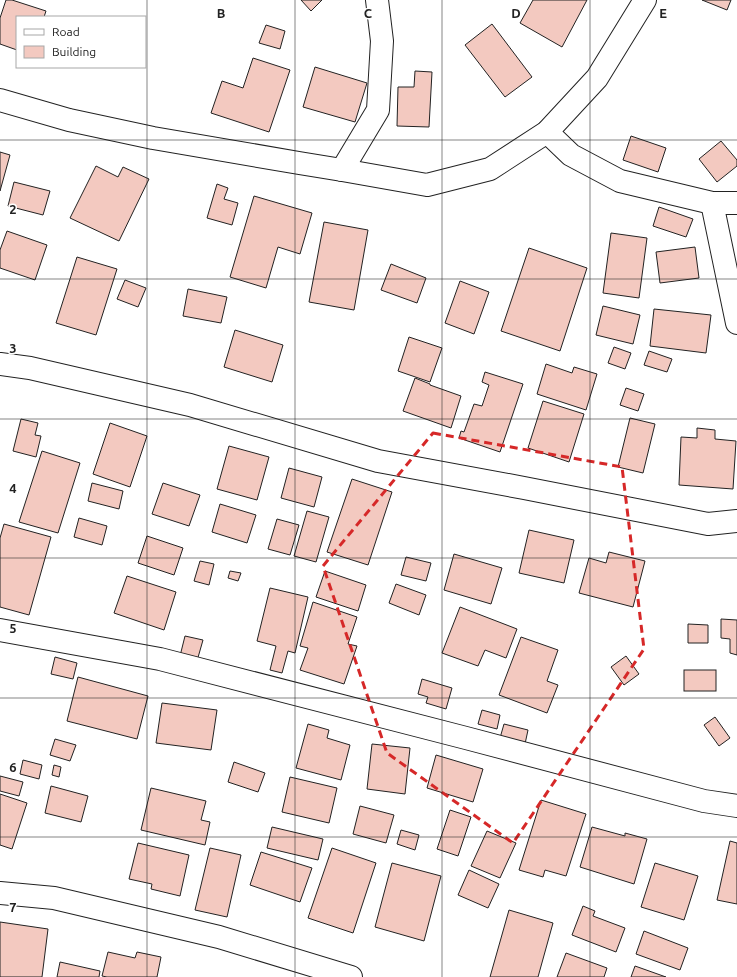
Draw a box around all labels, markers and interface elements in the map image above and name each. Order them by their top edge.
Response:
text: B [217,6,226,20]
text: C [364,6,373,20]
text: D [511,6,521,20]
text: E [659,6,667,20]
legend [16,16,146,68]
text: Road [52,25,80,38]
text: Building [52,45,96,58]
text: 2 [9,202,17,216]
text: 3 [9,341,17,355]
text: 4 [9,481,17,495]
text: 5 [9,621,17,635]
text: 6 [9,760,17,774]
text: 7 [9,900,17,914]

